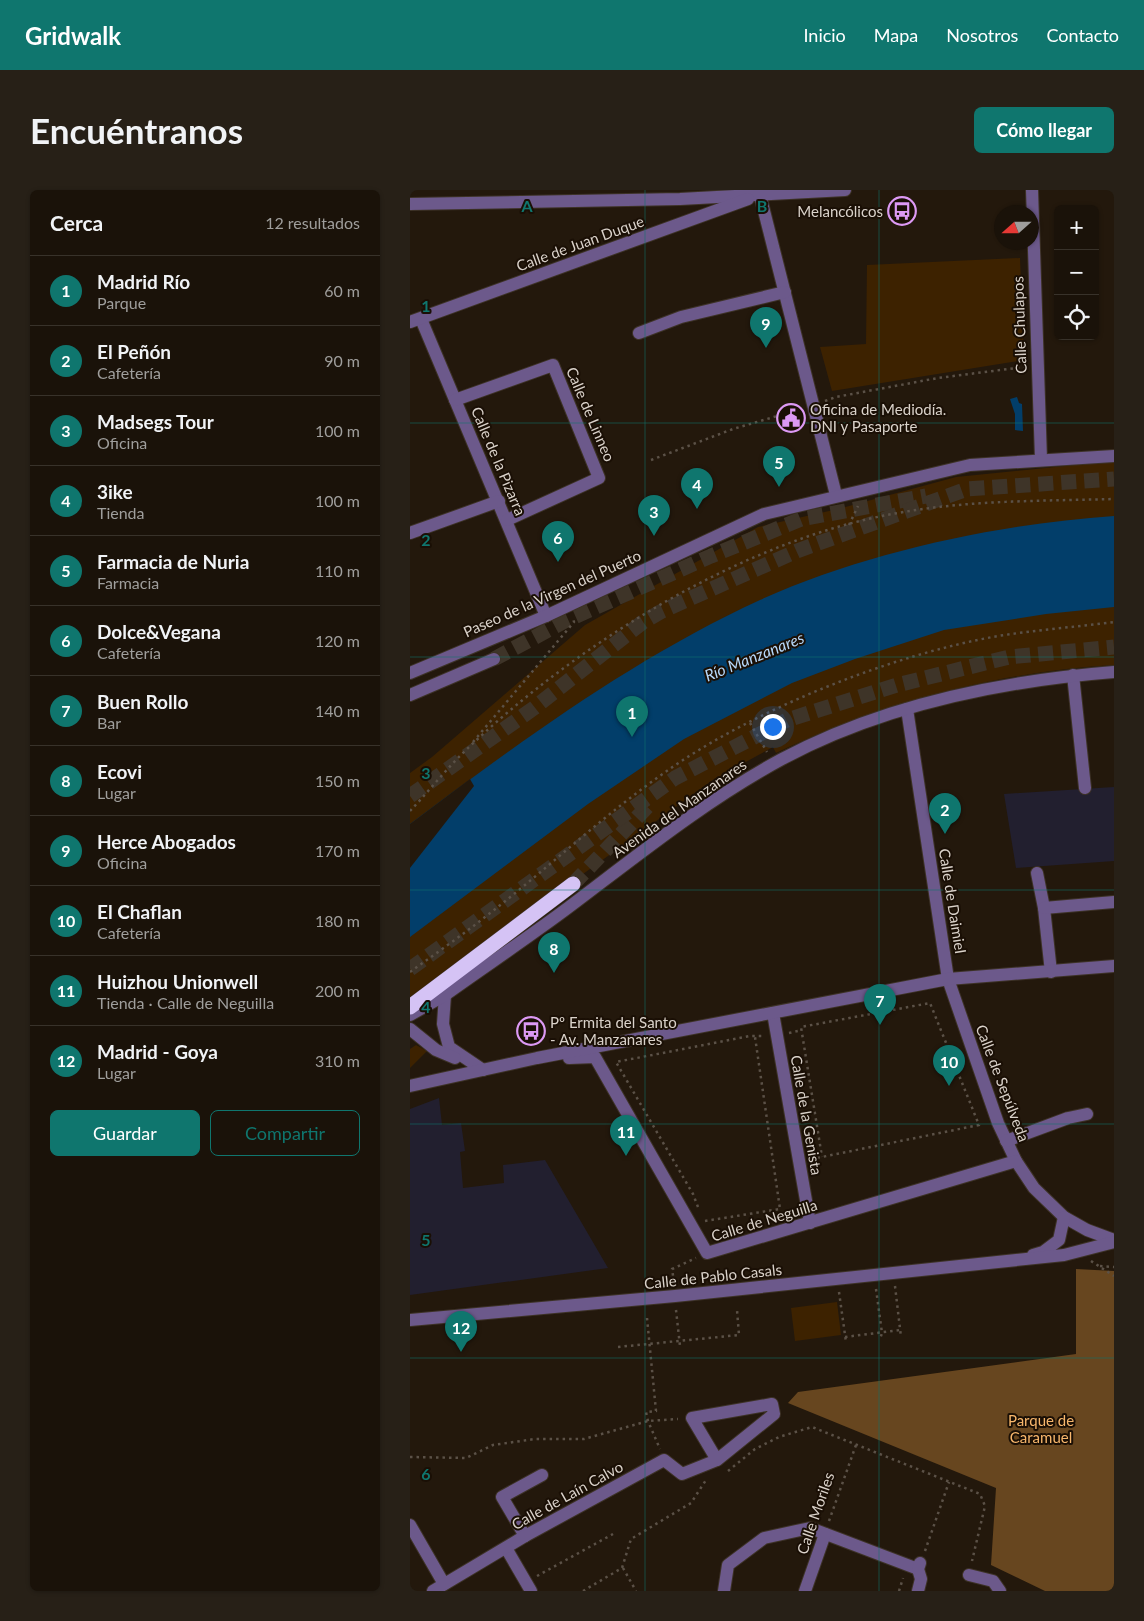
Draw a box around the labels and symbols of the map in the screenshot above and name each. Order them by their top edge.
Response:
text: A [520,196,533,215]
text: B [757,196,767,215]
bus stop icon: Melancólicos [887,196,917,226]
place label: Melancólicos [797,202,883,220]
north arrow [994,205,1039,250]
street label: Calle de Juan Duque [514,212,646,274]
street label: Calle Chulapos [1008,276,1030,374]
text: 1 [421,296,431,315]
pin: 9 [750,307,782,348]
street label: Calle de Linneo [563,364,619,464]
place label: Oficina de Mediodía. DNI y Pasaporte [810,400,946,435]
public building icon: Oficina de Mediodía. DNI y Pasaporte [776,403,806,433]
street label: Calle de la Pizarra [468,404,530,518]
pin: 5 [763,446,795,487]
pin: 4 [681,468,713,509]
pin: 3 [638,495,670,536]
pin: 6 [542,521,574,562]
text: 2 [421,530,431,549]
street label: Paseo de la Virgen del Puerto [460,546,644,640]
water label: Río Manzanares [701,627,807,685]
pin: 1 [616,696,648,737]
your location [760,714,786,740]
street label: Avenida del Manzanares [608,755,750,861]
text: 3 [421,763,431,782]
pin: 2 [929,793,961,834]
street label: Calle de Daimiel [936,847,970,955]
pin: 8 [538,932,570,973]
pin: 7 [864,984,896,1025]
text: 4 [421,997,431,1016]
place label: Pº Ermita del Santo - Av. Manzanares [550,1013,677,1048]
bus stop icon: Pº Ermita del Santo - Av. Manzanares [516,1016,546,1046]
street label: Calle de Sepúlveda [972,1022,1034,1144]
pin: 10 [933,1045,965,1086]
street label: Calle de la Genista [788,1054,826,1176]
pin: 11 [610,1115,642,1156]
street label: Calle de Neguilla [709,1195,819,1245]
text: 5 [421,1230,431,1249]
street label: Calle de Pablo Casals [643,1260,783,1292]
pin: 12 [445,1311,477,1352]
park label: Parque de Caramuel [1008,1411,1074,1446]
street label: Calle de Laín Calvo [508,1457,626,1533]
text: 6 [421,1464,431,1483]
street label: Calle Moriles [793,1470,837,1556]

